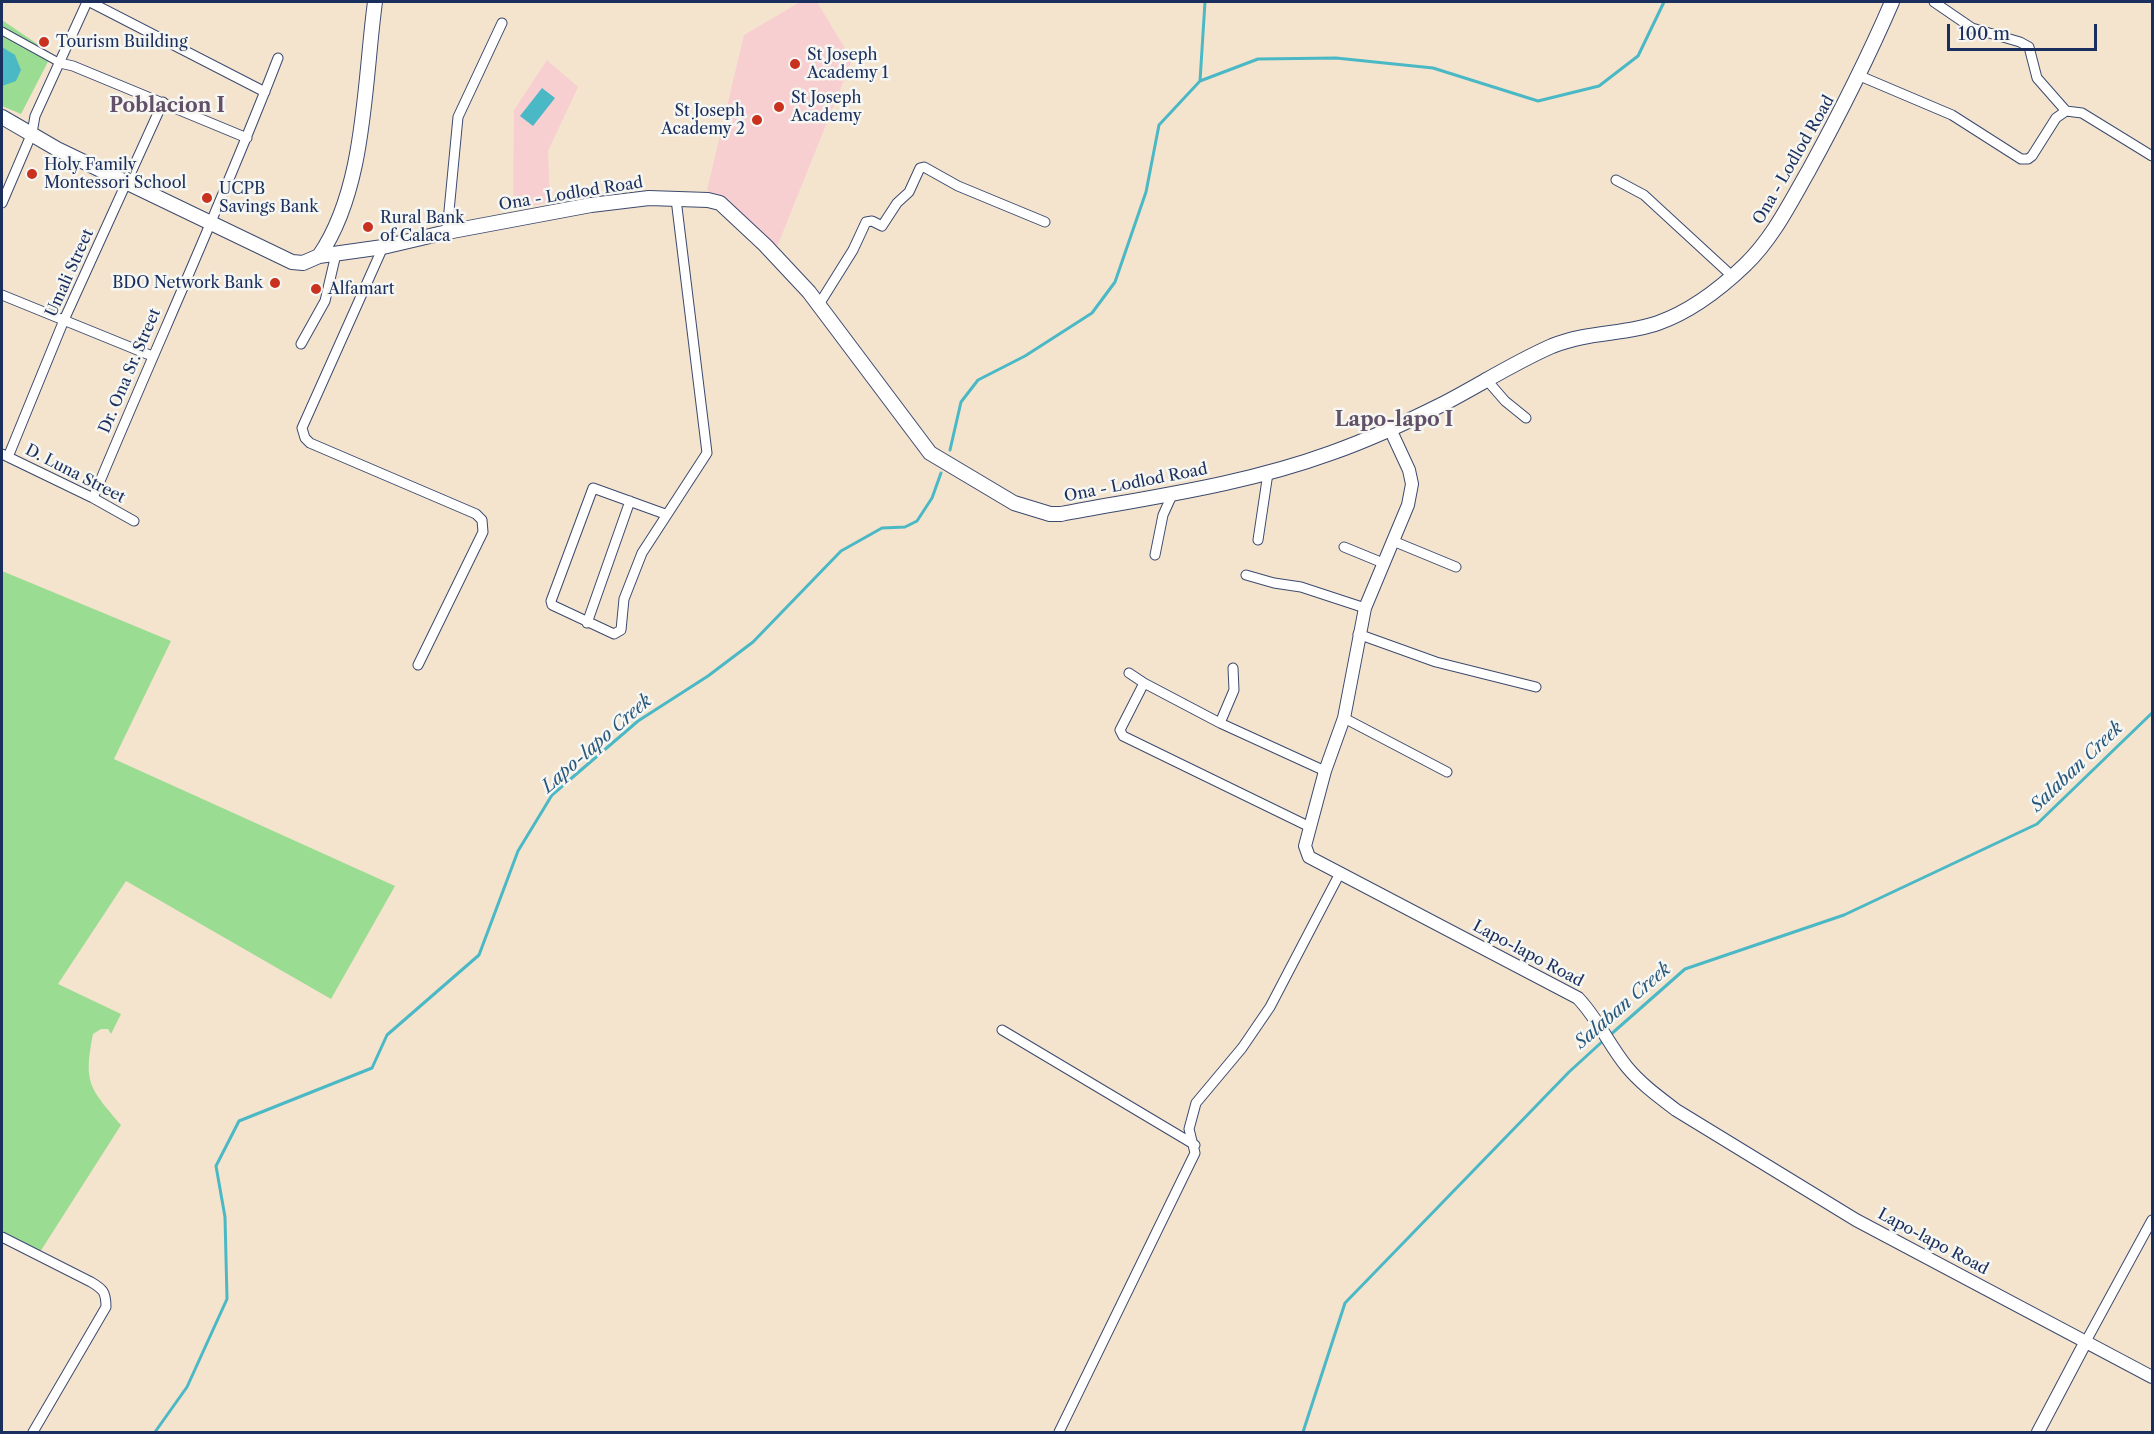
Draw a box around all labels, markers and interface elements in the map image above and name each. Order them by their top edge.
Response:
scale bar [1950,12,2100,50]
text: 100 m [1958,23,2010,45]
place label: Tourism Building [56,32,188,52]
marker: Tourism Building [37,35,51,49]
place label: St Joseph Academy 1 [807,45,889,83]
marker: St Joseph Academy 1 [788,57,802,71]
place label: St Joseph Academy [791,88,862,126]
street label: Ona - Lodlod Road [1749,92,1839,228]
district label: Poblacion I [109,94,225,118]
marker: St Joseph Academy [772,100,786,114]
place label: St Joseph Academy 2 [661,101,745,139]
marker: St Joseph Academy 2 [750,113,764,127]
place label: Holy Family Montessori School [44,155,186,193]
marker: Holy Family Montessori School [25,167,39,181]
street label: Ona - Lodlod Road [498,173,644,215]
place label: UCPB Savings Bank [219,179,319,217]
marker: UCPB Savings Bank [200,191,214,205]
place label: Rural Bank of Calaca [380,208,465,246]
marker: Rural Bank of Calaca [361,220,375,234]
street label: Umali Street [42,226,98,320]
place label: BDO Network Bank [112,273,263,293]
marker: BDO Network Bank [268,276,282,290]
place label: Alfamart [328,279,394,299]
marker: Alfamart [309,282,323,296]
street label: Dr. Ona Sr. Street [95,306,165,436]
district label: Lapo-lapo I [1335,408,1453,432]
street label: D. Luna Street [22,441,128,507]
street label: Ona - Lodlod Road [1063,460,1209,506]
water label: Lapo-lapo Creek [538,690,656,798]
water label: Salaban Creek [2026,718,2128,816]
street label: Lapo-lapo Road [1469,917,1587,991]
water label: Salaban Creek [1571,958,1675,1054]
street label: Lapo-lapo Road [1874,1205,1992,1279]

